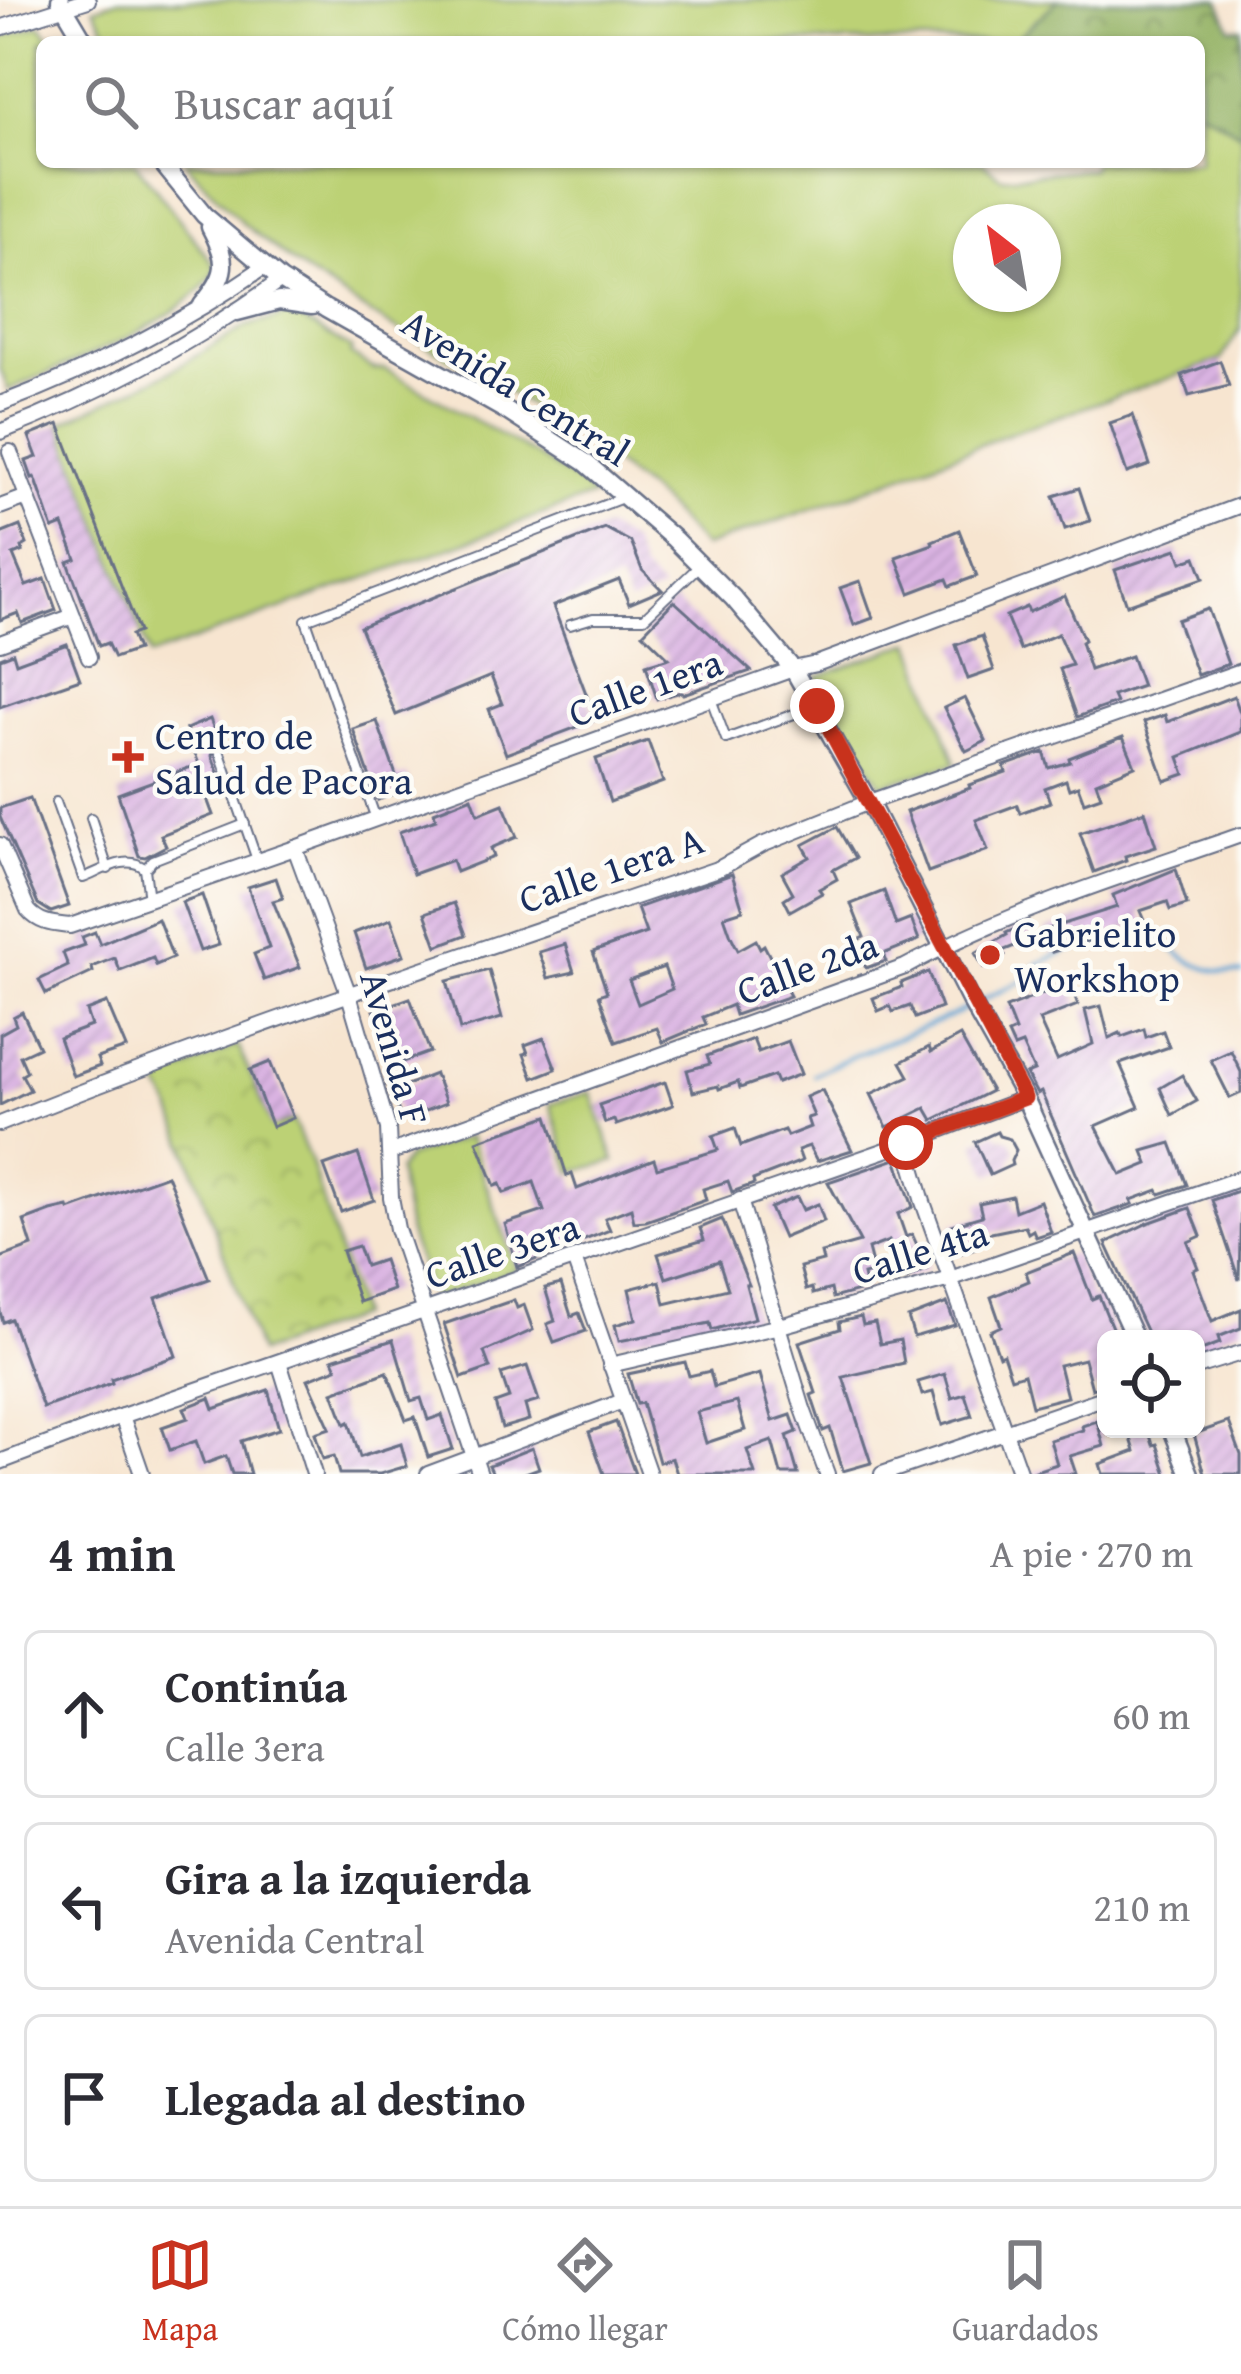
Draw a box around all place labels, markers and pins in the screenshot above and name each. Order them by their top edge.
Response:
place label: Centro de Salud de Pacora [155,706,413,808]
marker: Centro de Salud de Pacora [112,741,144,773]
place label: Gabrielito Workshop [1014,904,1180,1006]
marker: Gabrielito Workshop [977,942,1003,968]

